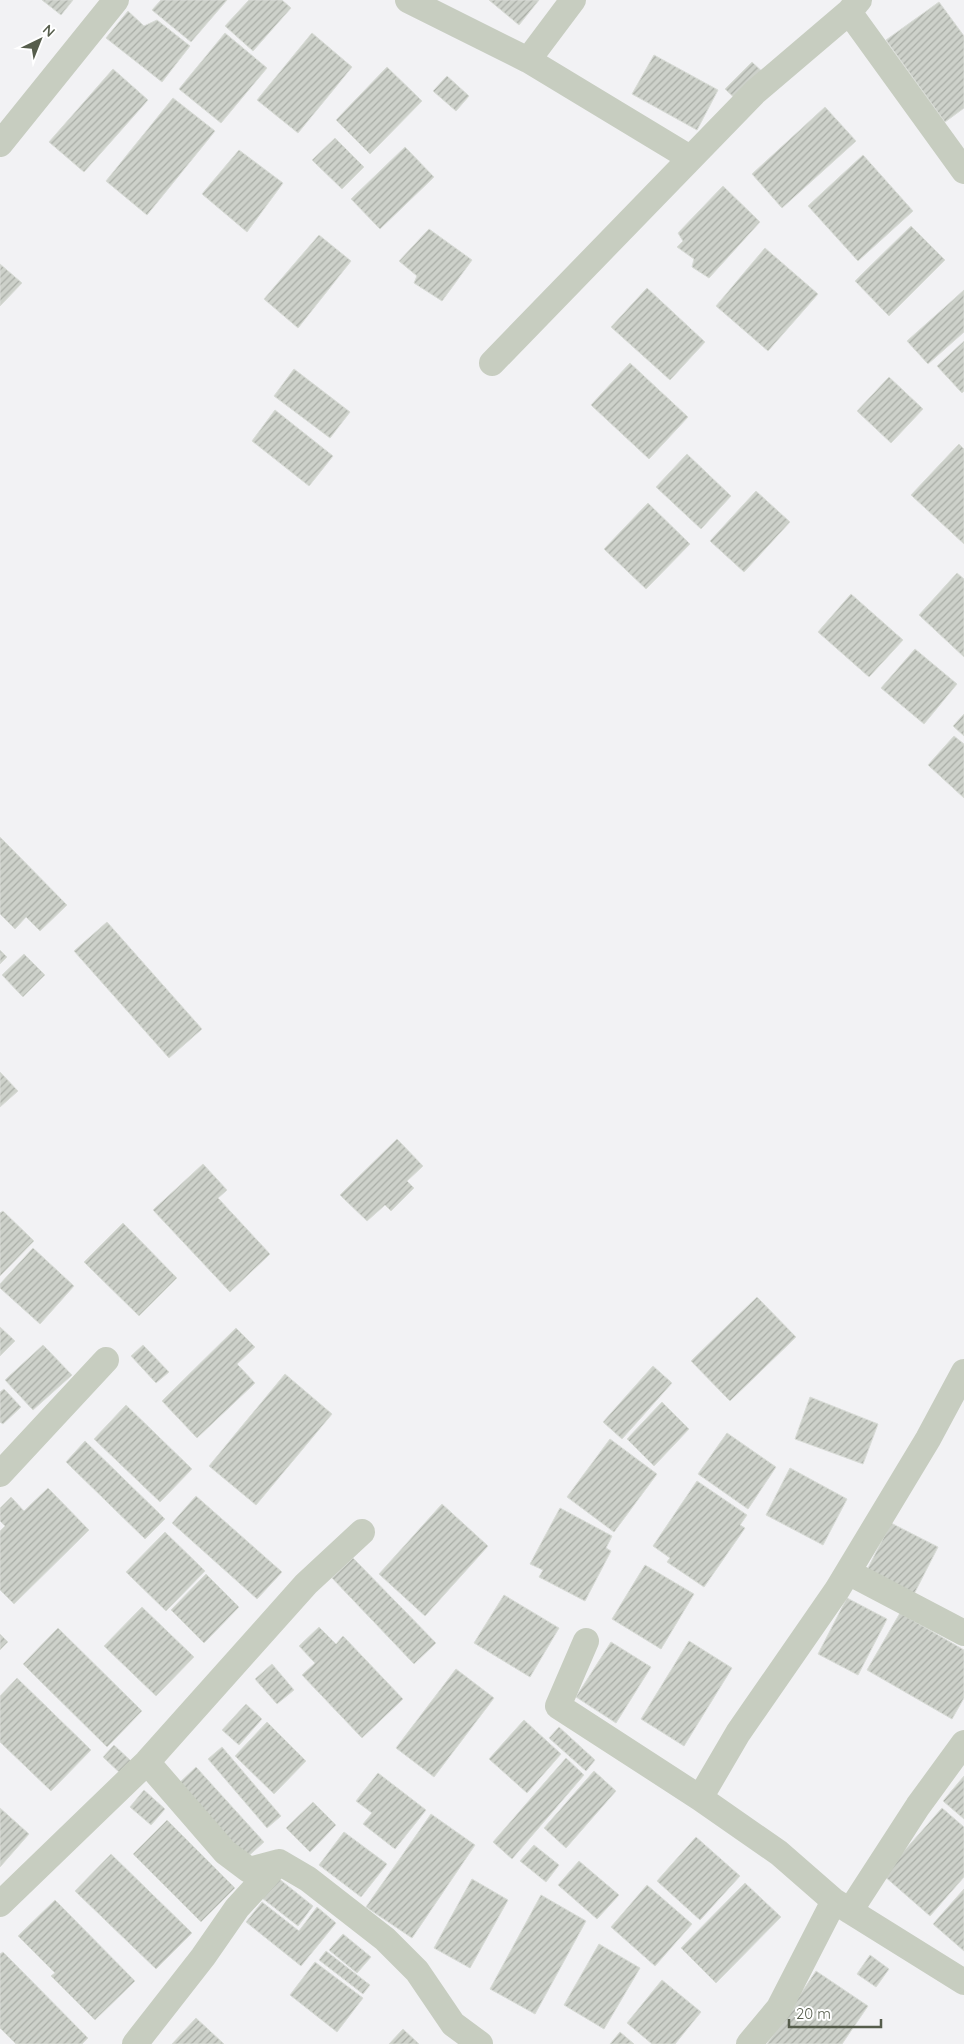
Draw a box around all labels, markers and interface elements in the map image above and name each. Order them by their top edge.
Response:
north arrow [15,15,65,65]
text: N [39,20,59,41]
scale bar [789,1996,882,2028]
text: 20 m [796,2004,831,2023]

